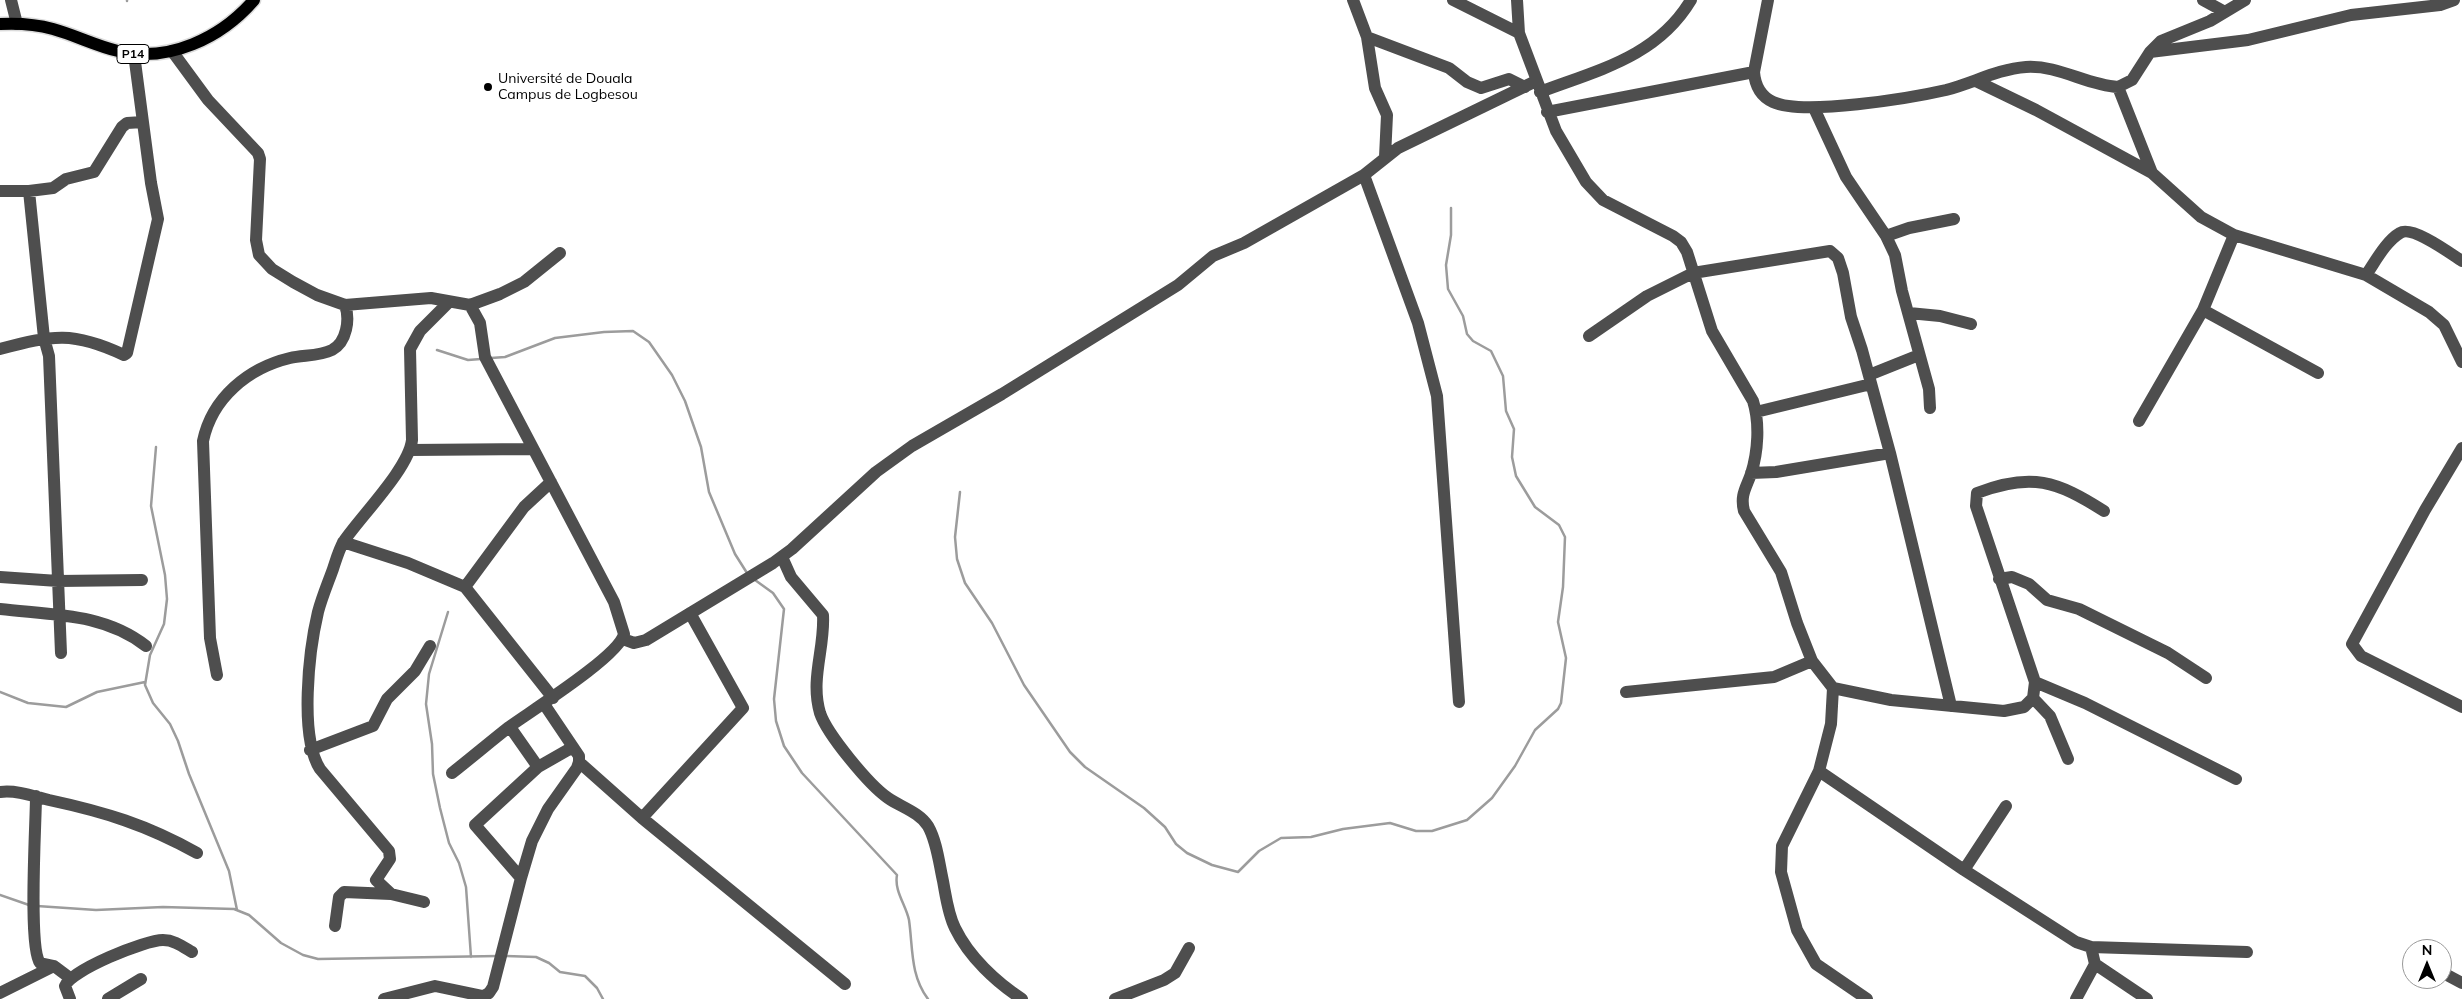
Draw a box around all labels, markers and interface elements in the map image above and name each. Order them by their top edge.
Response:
road number: P14 [117,44,149,64]
place label: Université de Douala Campus de Logbesou [498,71,638,104]
marker: Université de Douala Campus de Logbesou [482,81,494,93]
north arrow [2402,939,2452,989]
text: N [2422,941,2432,959]

